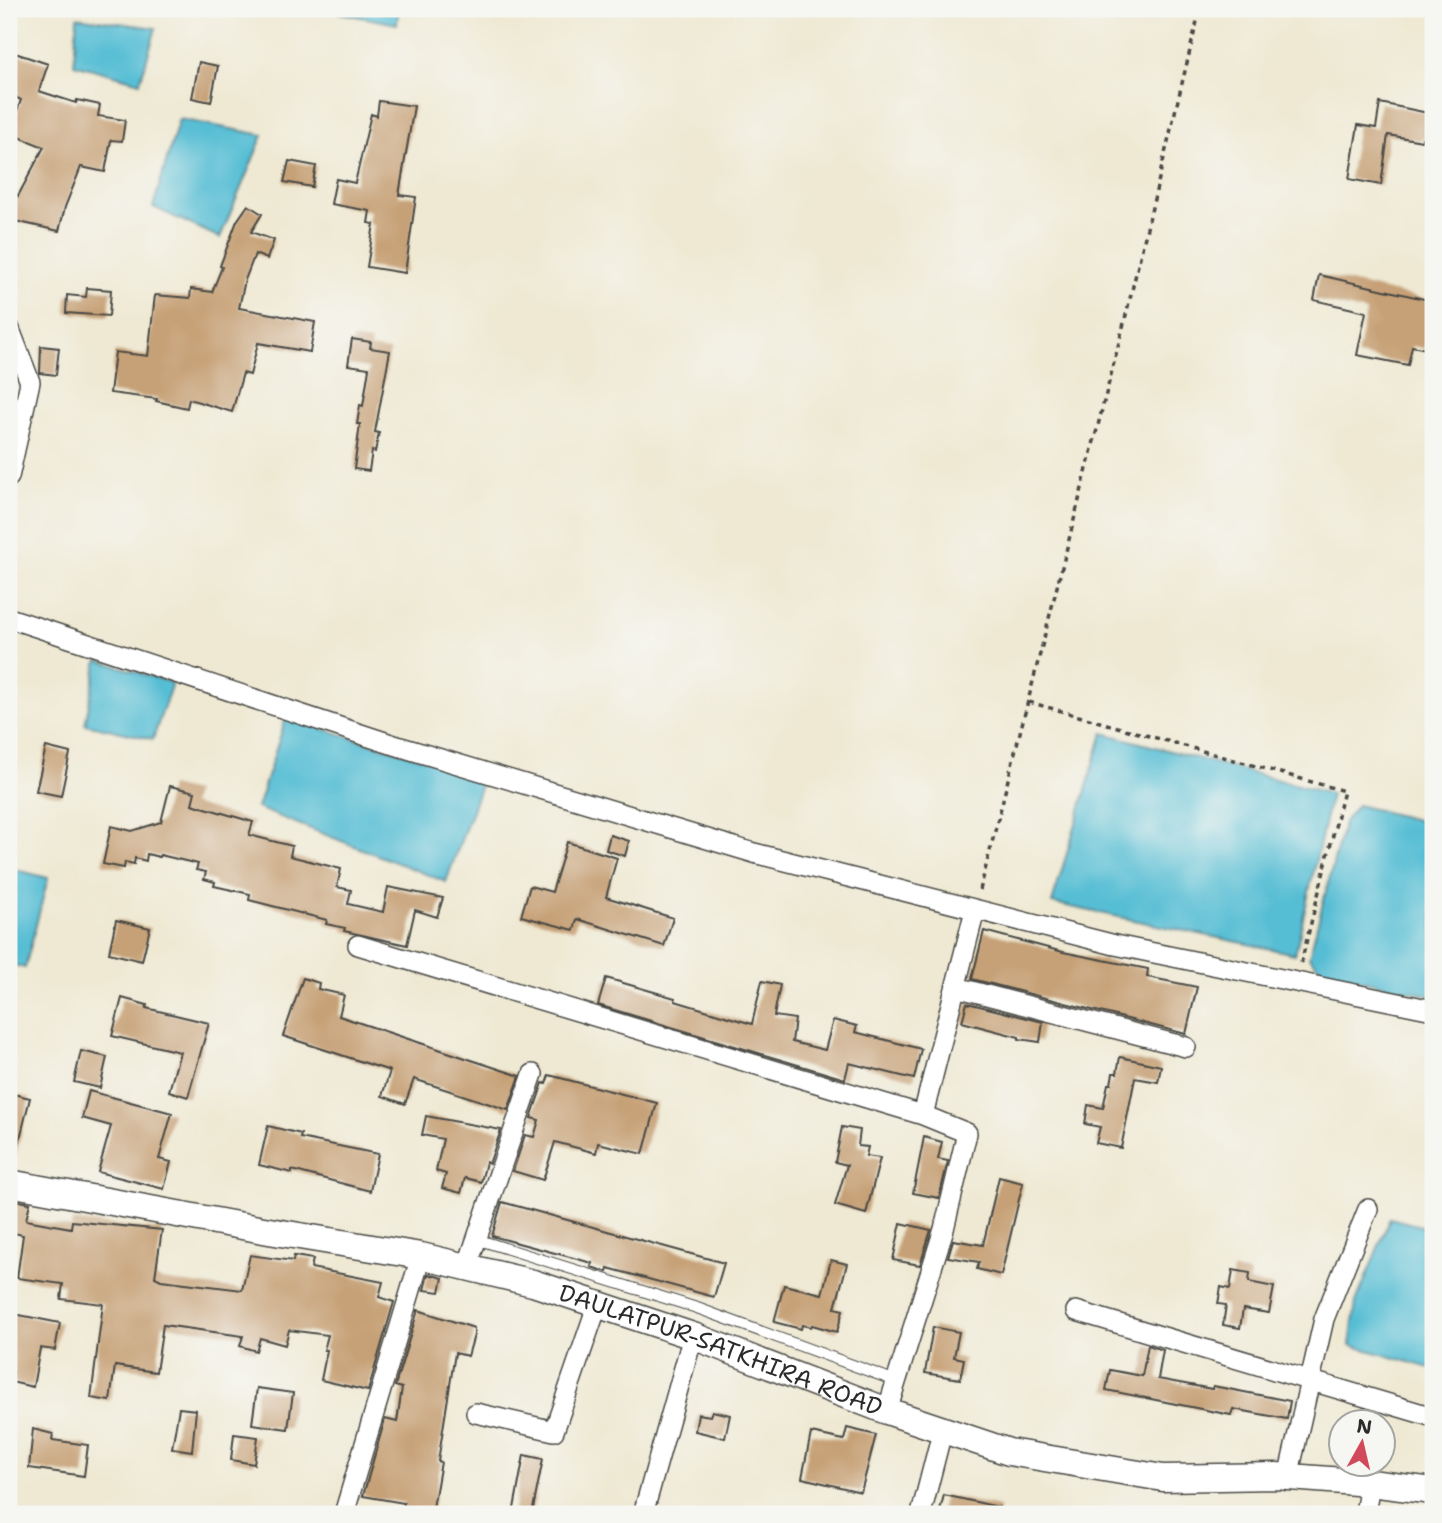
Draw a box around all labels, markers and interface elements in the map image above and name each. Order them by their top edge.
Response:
street label: DAULATPUR-SATKHIRA ROAD [555,1277,887,1424]
north arrow [1326,1408,1396,1478]
text: N [1355,1413,1373,1440]

